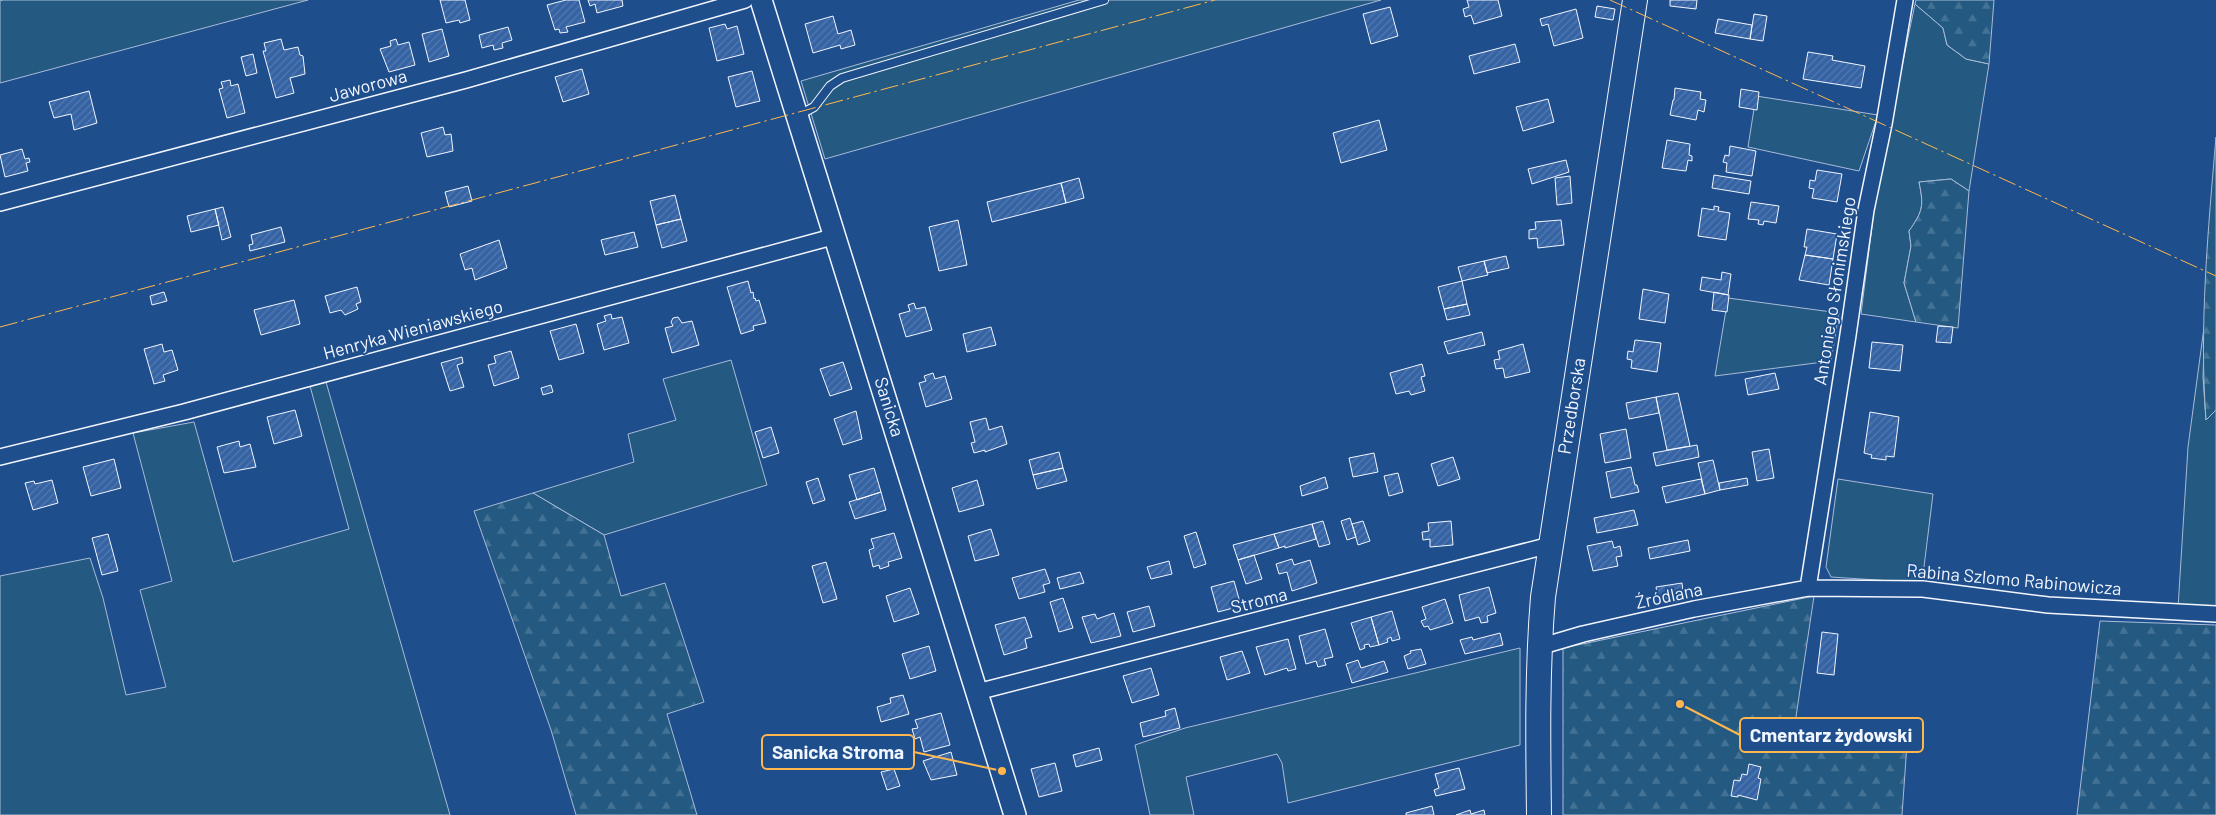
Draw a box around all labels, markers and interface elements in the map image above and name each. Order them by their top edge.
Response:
street label: Jaworowa [326,64,409,106]
street label: Antoniego Słonimskiego [1808,195,1860,387]
street label: Henryka Wieniawskiego [320,294,505,364]
street label: Przedborska [1553,356,1589,456]
street label: Sanicka [870,374,909,439]
street label: Rabina Szlomo Rabinowicza [1906,559,2122,599]
street label: Źródlana [1633,577,1704,613]
street label: Stroma [1228,582,1289,618]
callout: Cmentarz żydowski [1740,718,1923,752]
text: Cmentarz żydowski [1750,723,1912,746]
callout: Sanicka Stroma [762,735,914,769]
text: Sanicka Stroma [772,740,904,763]

